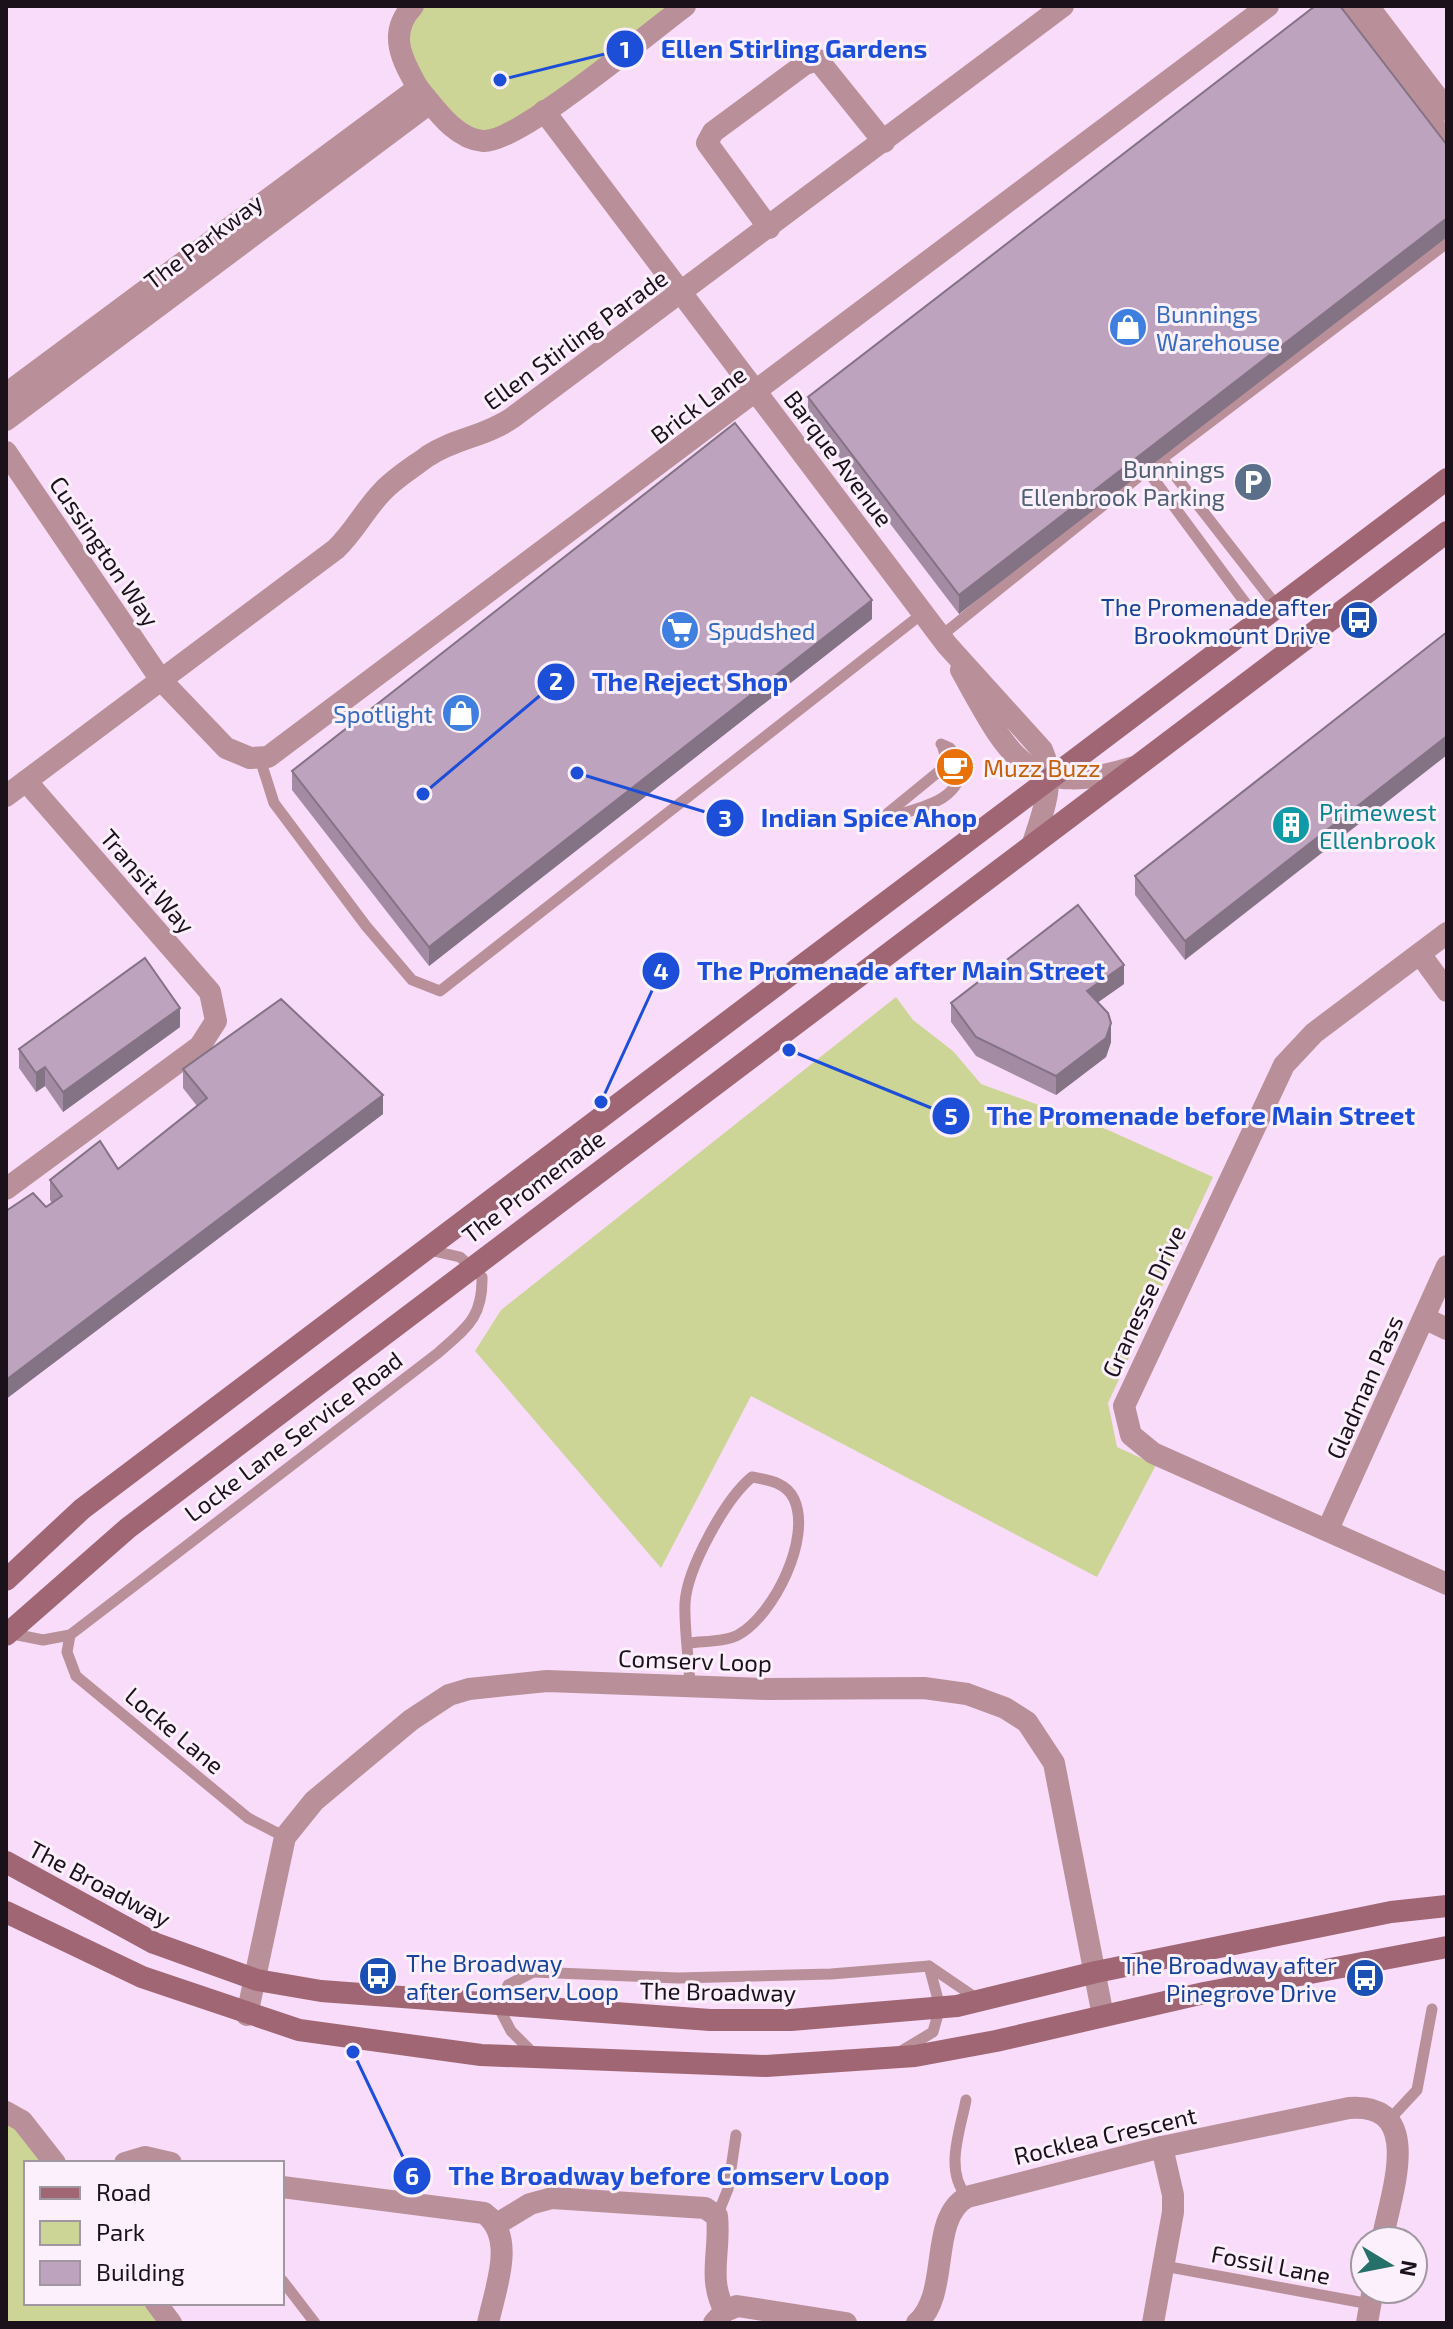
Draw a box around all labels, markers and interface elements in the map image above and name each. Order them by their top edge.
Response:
callout: Ellen Stirling Gardens [605,24,943,74]
text: Ellen Stirling Gardens [661,32,927,63]
text: 1 [620,34,630,63]
street label: The Parkway [138,187,268,295]
street label: Ellen Stirling Parade [477,263,673,415]
place label: Bunnings Warehouse [1156,299,1280,356]
shop icon: Bunnings Warehouse [1107,306,1149,348]
street label: Brick Lane [645,359,751,449]
street label: Barque Avenue [778,384,900,532]
place label: Bunnings Ellenbrook Parking [1021,454,1225,511]
parking icon: Bunnings Ellenbrook Parking [1232,461,1274,503]
street label: Cussington Way [44,470,166,632]
place label: The Promenade after Brookmount Drive [1101,592,1331,649]
bus stop icon: The Promenade after Brookmount Drive [1338,599,1380,641]
supermarket icon: Spudshed [659,609,701,651]
place label: Spudshed [708,616,816,645]
callout: The Reject Shop [536,657,804,707]
text: The Reject Shop [592,665,788,696]
text: 2 [549,666,563,695]
shop icon: Spotlight [440,692,482,734]
place label: Spotlight [333,699,433,728]
cafe icon: Muzz Buzz [934,746,976,788]
place label: Muzz Buzz [983,753,1101,782]
callout: Indian Spice Ahop [705,793,993,843]
place label: Primewest Ellenbrook [1319,797,1437,854]
text: Indian Spice Ahop [761,801,977,832]
text: 3 [718,803,732,832]
building icon: Primewest Ellenbrook [1270,804,1312,846]
street label: Transit Way [95,823,201,939]
callout: The Promenade after Main Street [641,946,1121,996]
text: The Promenade after Main Street [697,954,1105,985]
text: 4 [653,956,669,985]
callout: The Promenade before Main Street [931,1091,1431,1141]
text: The Promenade before Main Street [987,1099,1416,1130]
text: 5 [944,1101,958,1130]
street label: The Promenade [456,1123,610,1249]
street label: Granesse Drive [1095,1220,1191,1382]
street label: Gladman Pass [1319,1311,1409,1463]
street label: Locke Lane Service Road [178,1345,408,1527]
street label: Comserv Loop [618,1643,772,1677]
street label: Locke Lane [120,1680,230,1780]
street label: The Broadway [24,1833,176,1933]
place label: The Broadway after Comserv Loop [406,1948,619,2005]
place label: The Broadway after Pinegrove Drive [1122,1950,1337,2007]
bus stop icon: The Broadway after Comserv Loop [357,1955,399,1997]
bus stop icon: The Broadway after Pinegrove Drive [1344,1957,1386,1999]
street label: The Broadway [640,1975,797,2007]
street label: Rocklea Crescent [1011,2100,1199,2170]
callout: The Broadway before Comserv Loop [392,2151,906,2201]
text: The Broadway before Comserv Loop [448,2159,890,2191]
legend [24,2161,284,2305]
text: 6 [405,2161,419,2190]
text: Road [96,2177,151,2206]
text: Park [96,2217,145,2246]
north arrow [1349,2225,1429,2305]
street label: Fossil Lane [1209,2238,1333,2290]
text: Building [96,2257,185,2286]
text: N [1395,2259,1424,2279]

